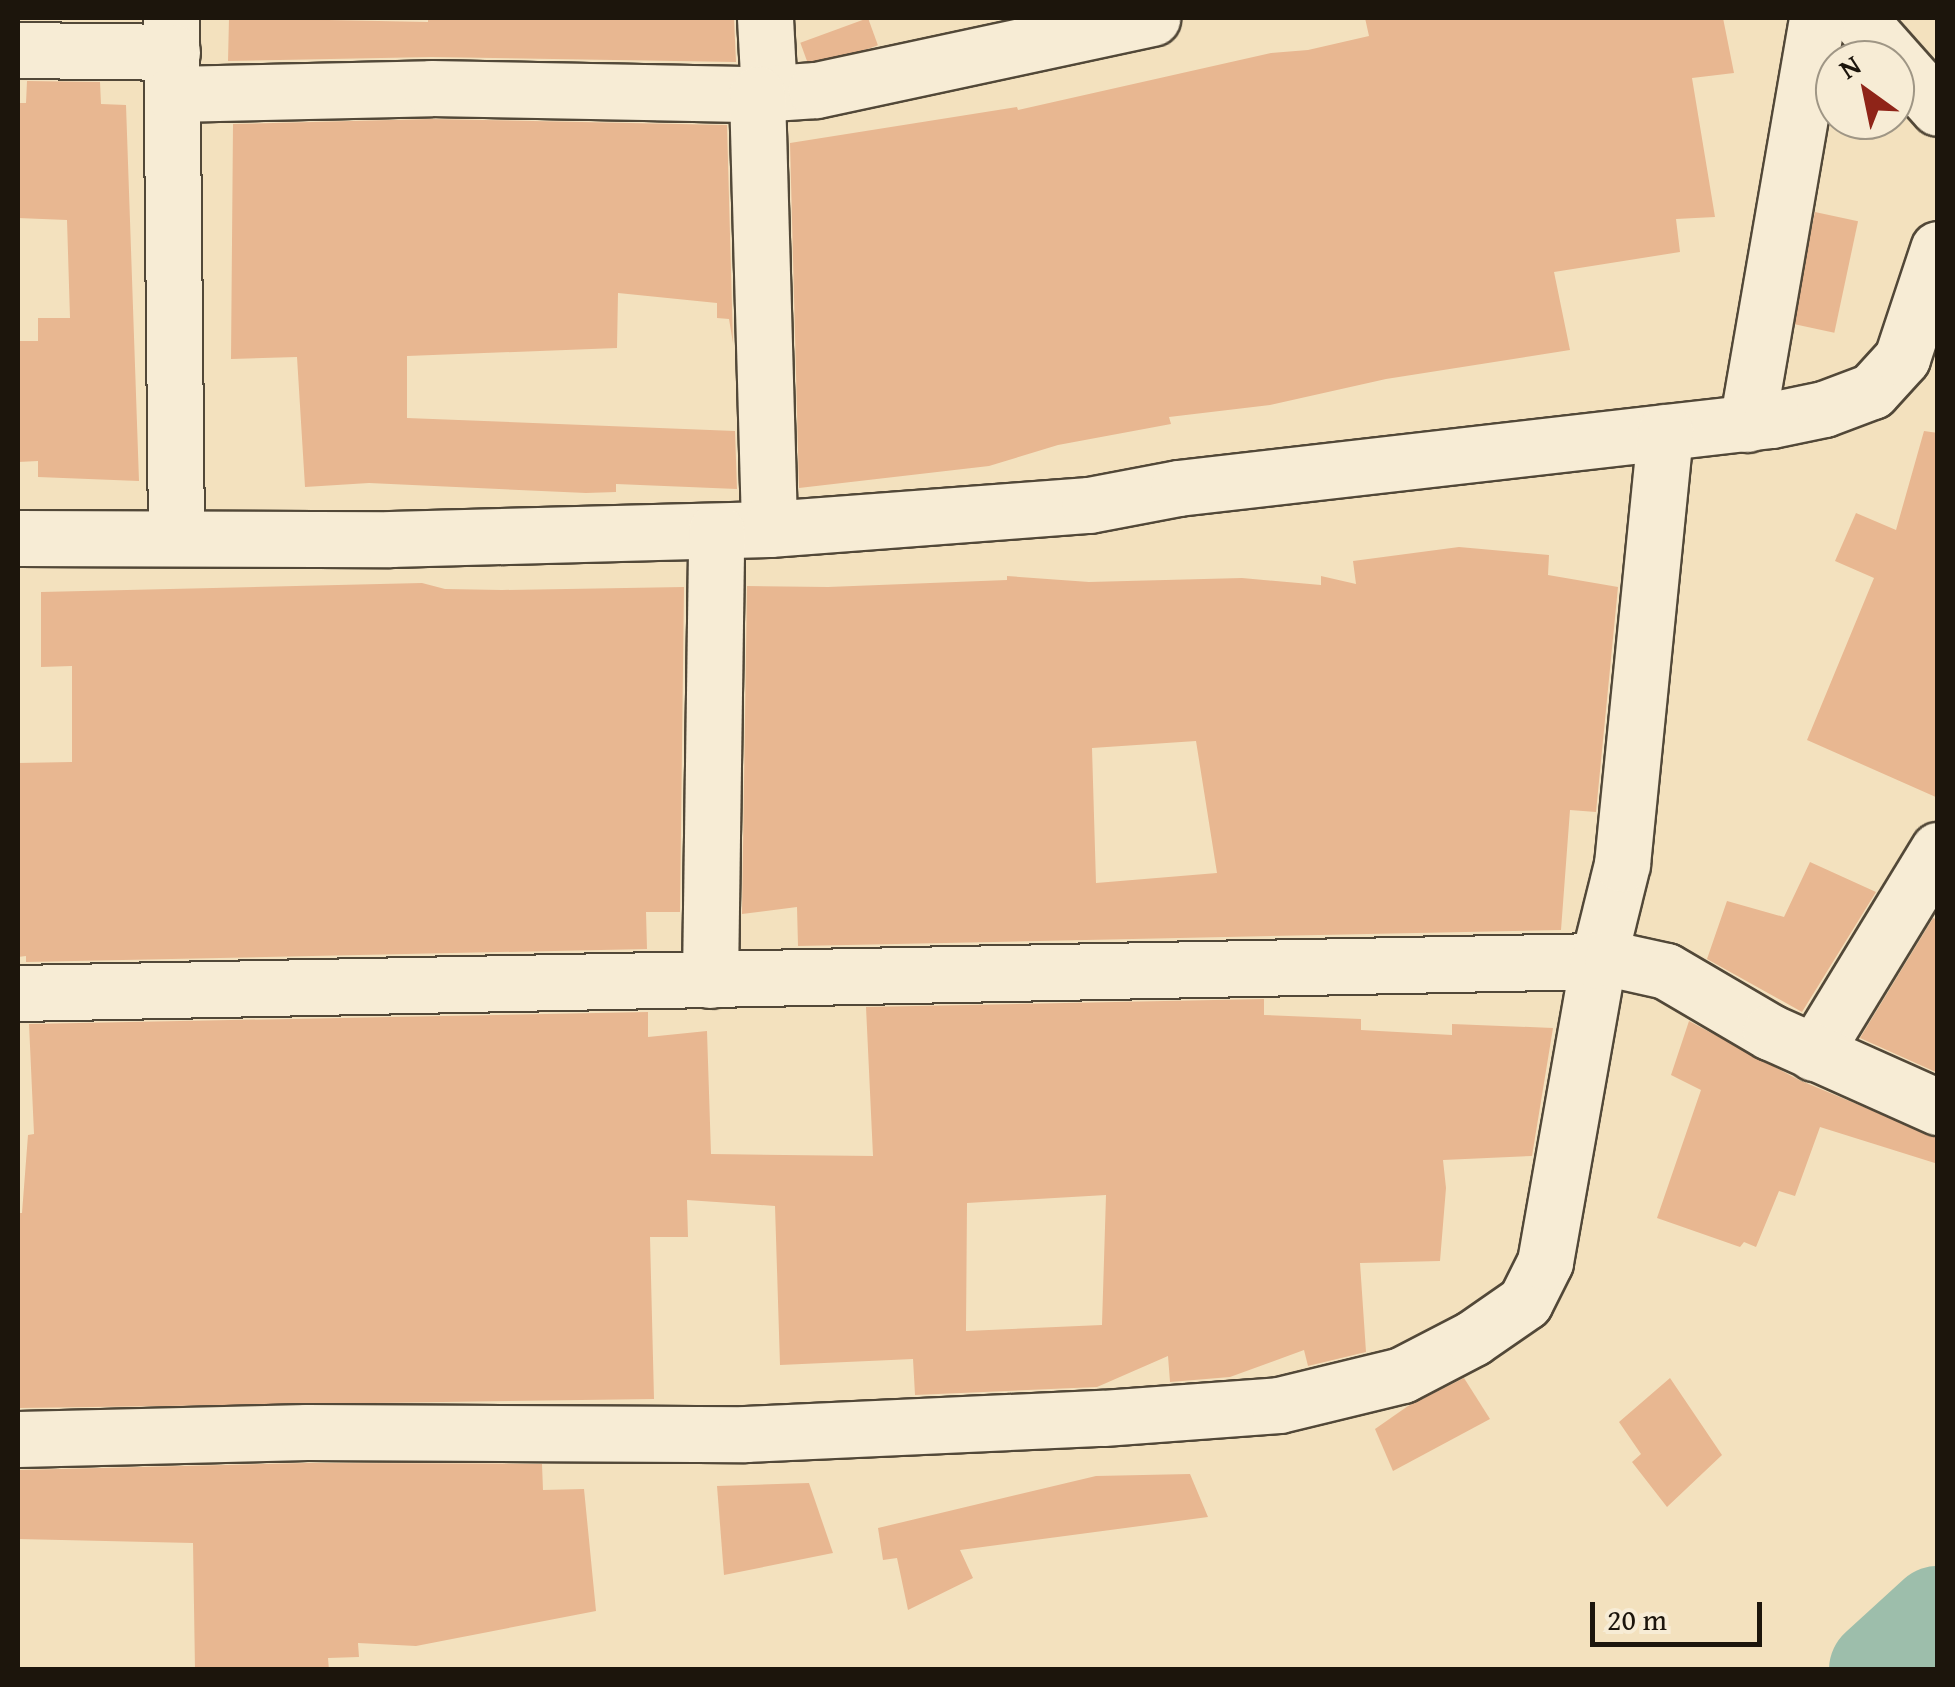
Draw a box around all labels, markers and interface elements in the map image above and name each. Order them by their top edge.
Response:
north arrow [1815,40,1915,140]
text: N [1830,44,1868,88]
scale bar [1595,1582,1768,1644]
text: 20 m [1607,1597,1667,1641]

